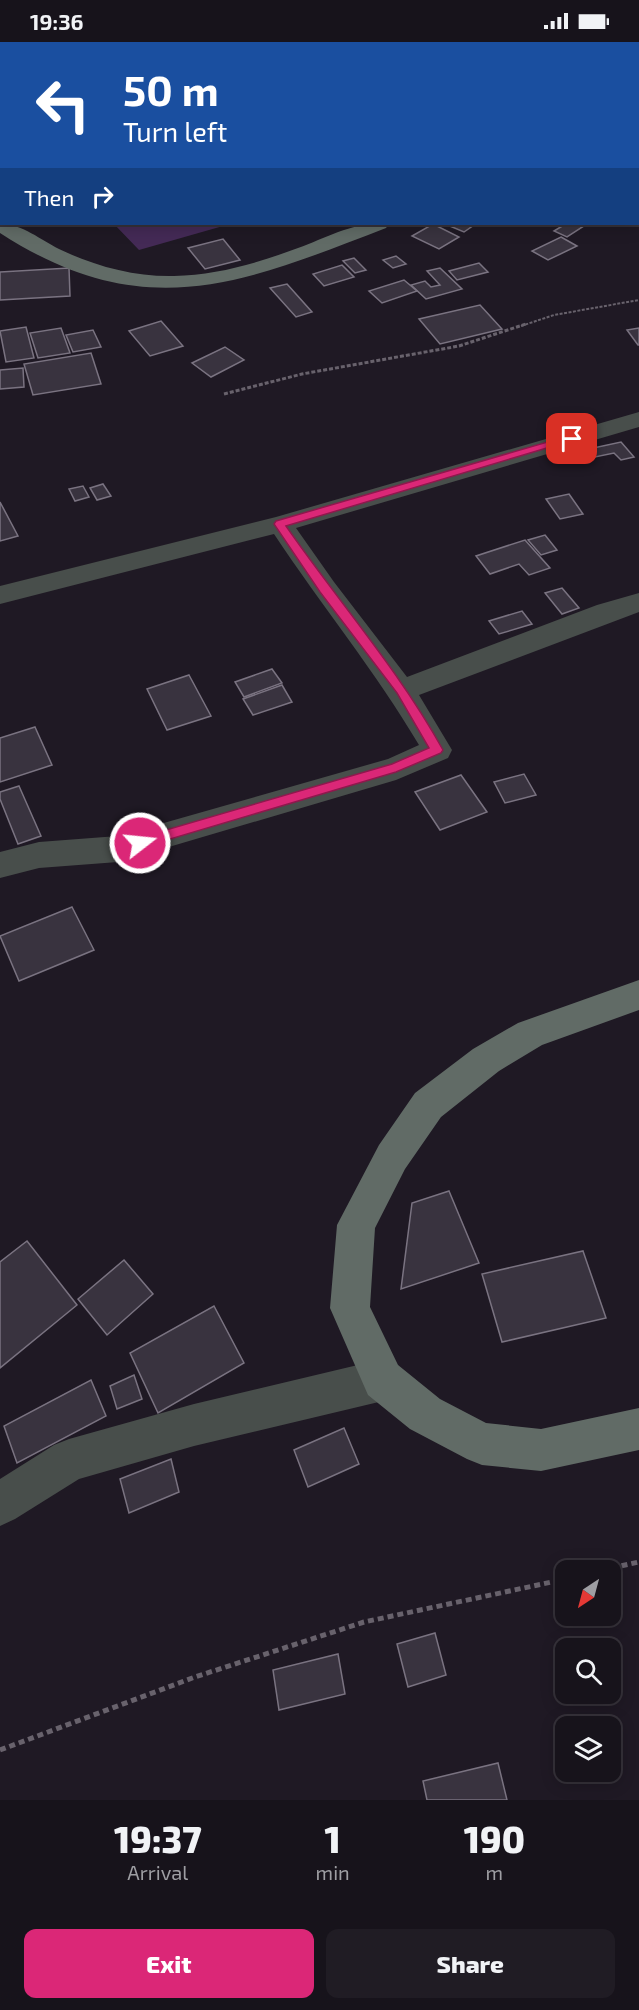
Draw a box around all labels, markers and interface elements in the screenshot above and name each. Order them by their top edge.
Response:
text: 19:36 [30,8,84,34]
text: 50 m [123,64,219,114]
icon: left [24,66,102,144]
text: Turn left [123,115,227,147]
icon: right [86,180,119,213]
text: Then [24,184,74,210]
pin [546,413,597,464]
icon: arrive [555,422,588,455]
position arrow [108,811,172,875]
north arrow [555,1560,621,1626]
map controls [555,1560,621,1782]
button: search [555,1638,621,1704]
button: layers [555,1716,621,1782]
text: 19:37 [114,1817,202,1860]
text: 1 [325,1817,341,1860]
text: 190 [464,1817,525,1860]
text: Arrival [127,1860,188,1884]
text: min [316,1860,350,1884]
text: m [486,1860,503,1884]
button: Exit [24,1929,314,1998]
button: Share [326,1929,615,1998]

